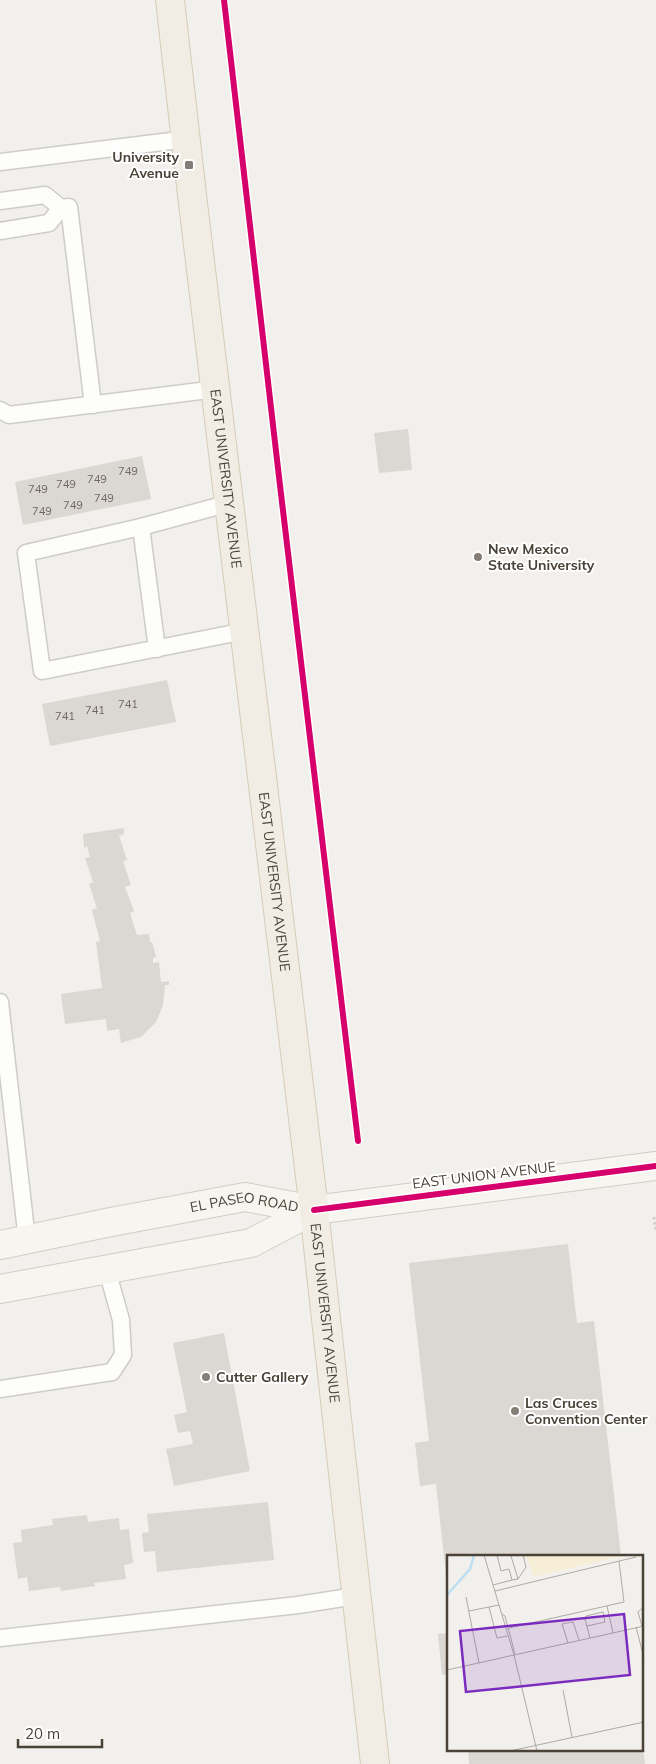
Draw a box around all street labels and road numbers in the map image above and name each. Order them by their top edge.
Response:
street label: EAST UNIVERSITY AVENUE [206,388,246,569]
street label: EAST UNIVERSITY AVENUE [255,791,294,973]
street label: EAST UNION AVENUE [411,1157,557,1193]
street label: EL PASEO ROAD [188,1188,300,1216]
street label: EAST UNIVERSITY AVENUE [306,1222,344,1404]

